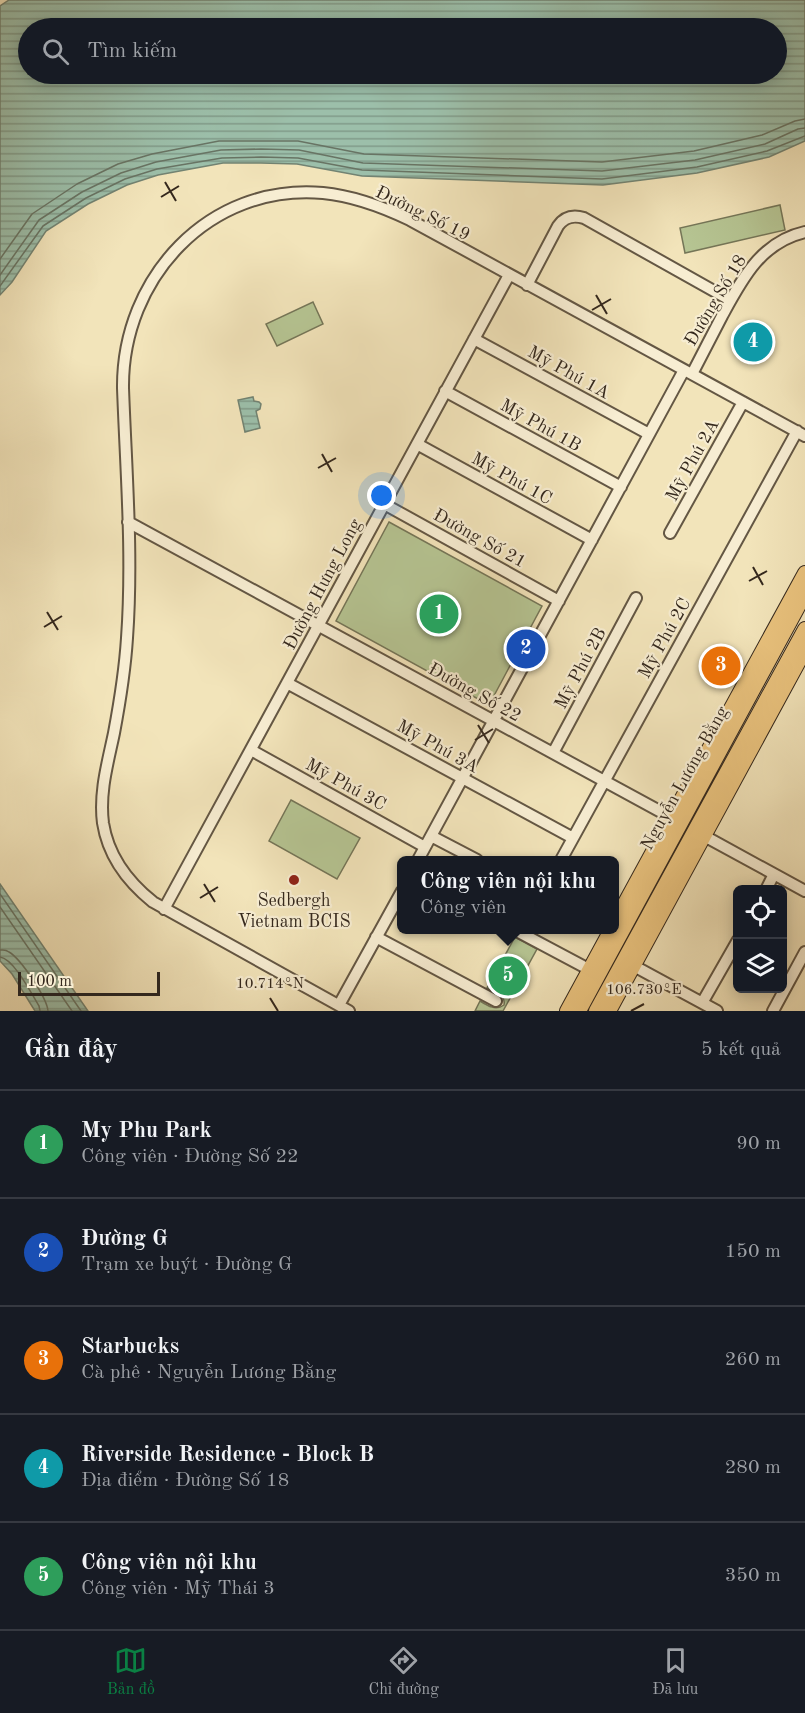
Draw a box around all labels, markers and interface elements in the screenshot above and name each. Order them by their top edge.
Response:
search box [18,18,787,84]
icon: search [39,35,72,68]
text: Tìm kiếm [87,40,177,62]
street label: Đường Số 19 [372,182,473,245]
street label: Đường Số 18 [681,251,750,349]
pin: 4 [734,320,772,364]
street label: Mỹ Phú 1A [525,343,613,403]
street label: Mỹ Phú 1B [497,396,584,455]
street label: Mỹ Phú 2A [663,416,723,504]
street label: Mỹ Phú 1C [468,449,555,508]
your location [367,481,396,510]
street label: Đường Số 21 [430,505,529,572]
street label: Đường Hưng Long [281,516,365,653]
pin: 1 [420,592,458,636]
street label: Mỹ Phú 2C [635,595,694,682]
street label: Mỹ Phú 2B [552,625,610,712]
pin: 2 [506,626,546,672]
pin: 3 [702,644,740,688]
street label: Đường Số 22 [425,659,524,726]
street label: Nguyễn Lương Bằng [635,702,732,853]
street label: Mỹ Phú 3A [394,717,482,777]
street label: Mỹ Phú 3C [302,755,389,814]
popup [397,856,619,934]
text: Công viên nội khu [420,871,596,893]
marker: Sedbergh Vietnam BCIS [287,873,301,887]
map controls [733,885,787,993]
button: locate [733,885,787,939]
place label: Sedbergh Vietnam BCIS [237,892,351,931]
text: Công viên [420,898,507,918]
button: layers [733,939,787,993]
pin: 5 [488,954,528,998]
scale bar [18,969,160,996]
text: 100 m [27,974,72,990]
text: 10.714°N [236,977,304,992]
text: 106.730°E [606,983,682,998]
text: Gần đây [24,1037,118,1063]
text: 5 kết quả [701,1040,781,1060]
text: My Phu Park [81,1120,212,1142]
text: 1 [38,1134,49,1154]
text: 90 m [736,1134,781,1154]
text: Công viên · Đường Số 22 [81,1147,299,1167]
text: Đường G [81,1228,168,1250]
text: 2 [38,1242,49,1262]
text: 150 m [725,1242,781,1262]
text: Trạm xe buýt · Đường G [81,1255,292,1275]
text: Starbucks [81,1336,179,1358]
text: 3 [38,1350,49,1370]
text: 260 m [725,1350,781,1370]
text: Cà phê · Nguyễn Lương Bằng [81,1363,336,1383]
text: Riverside Residence - Block B [81,1444,374,1466]
text: 4 [38,1458,49,1478]
text: 280 m [725,1458,781,1478]
text: Địa điểm · Đường Số 18 [81,1471,289,1491]
text: Công viên nội khu [81,1552,257,1574]
text: 5 [38,1566,49,1586]
text: 350 m [725,1566,781,1586]
text: Công viên · Mỹ Thái 3 [81,1579,275,1599]
tab: Bản đồ [107,1644,155,1700]
tab: Chỉ đường [368,1644,439,1700]
tab: Đã lưu [652,1644,698,1700]

